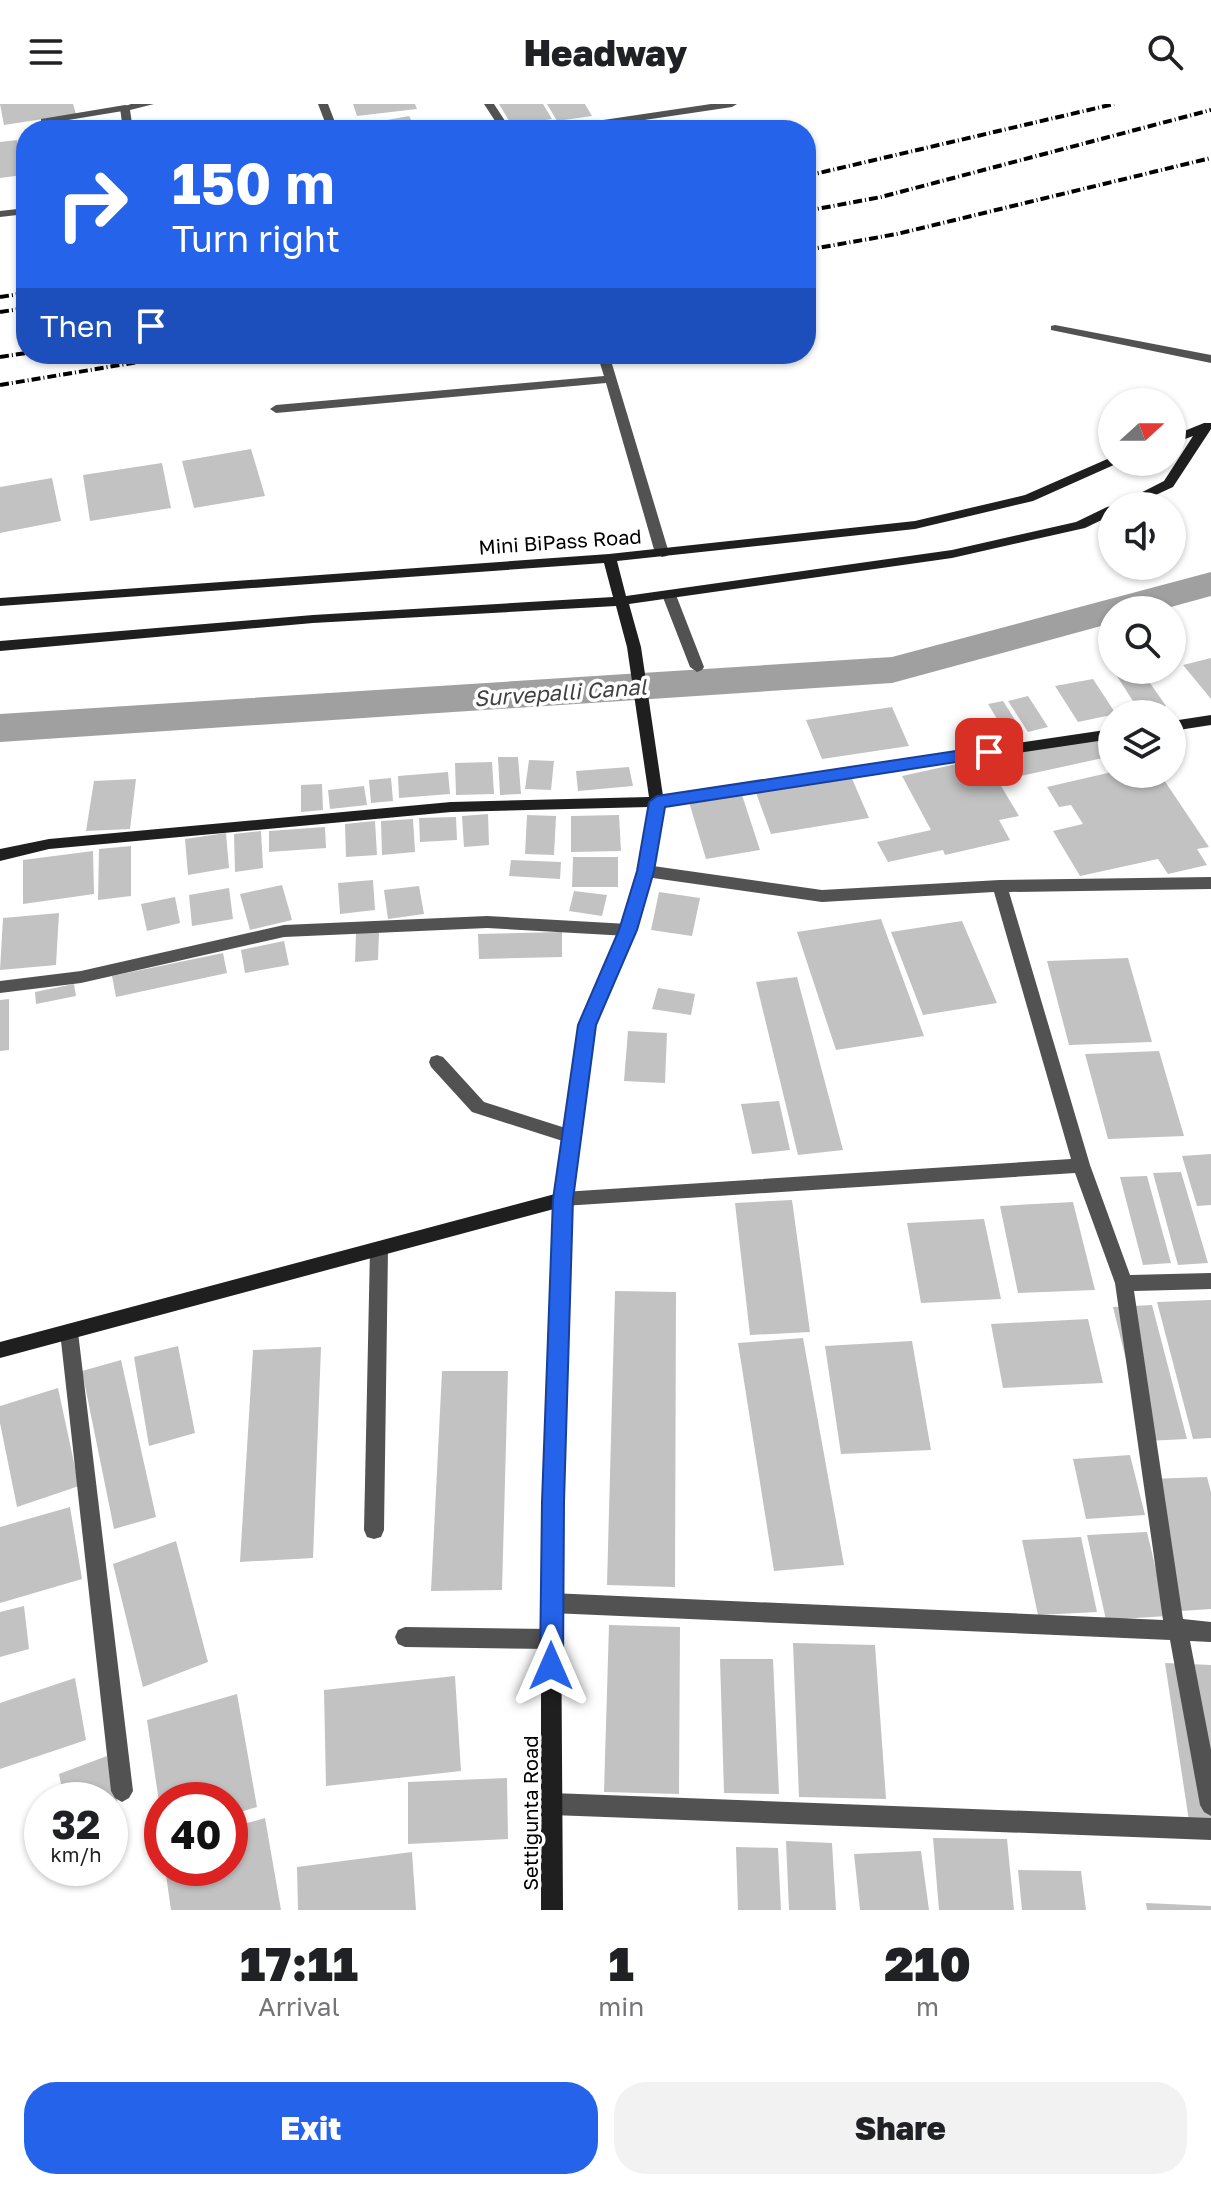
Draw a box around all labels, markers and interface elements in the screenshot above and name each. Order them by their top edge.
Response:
icon: menu [24,30,68,74]
icon: search [1143,30,1187,74]
text: Headway [524,31,687,74]
text: 150 m [172,149,334,216]
icon: right [40,152,144,256]
text: Turn right [172,217,340,260]
icon: arrive [129,304,173,348]
text: Then [40,308,113,344]
north arrow [1098,388,1186,476]
map controls [1098,388,1186,788]
button: sound [1098,492,1186,580]
street label: Mini BiPass Road [478,523,642,559]
button: search [1098,596,1186,684]
water label: Survepalli Canal [473,672,648,712]
button: layers [1098,700,1186,788]
pin [955,718,1023,786]
icon: arrive [967,730,1011,774]
position arrow [509,1624,593,1708]
street label: Settigunta Road [518,1735,542,1891]
speed limit sign: 40 [144,1782,248,1886]
text: 32 [52,1800,100,1848]
text: km/h [51,1842,101,1866]
text: 17:11 [240,1934,358,1992]
text: 1 [608,1934,634,1992]
text: 210 [884,1934,971,1992]
text: Arrival [258,1991,340,2022]
text: min [598,1991,644,2022]
text: m [916,1991,939,2022]
button: Exit [24,2082,598,2174]
button: Share [614,2082,1187,2174]

